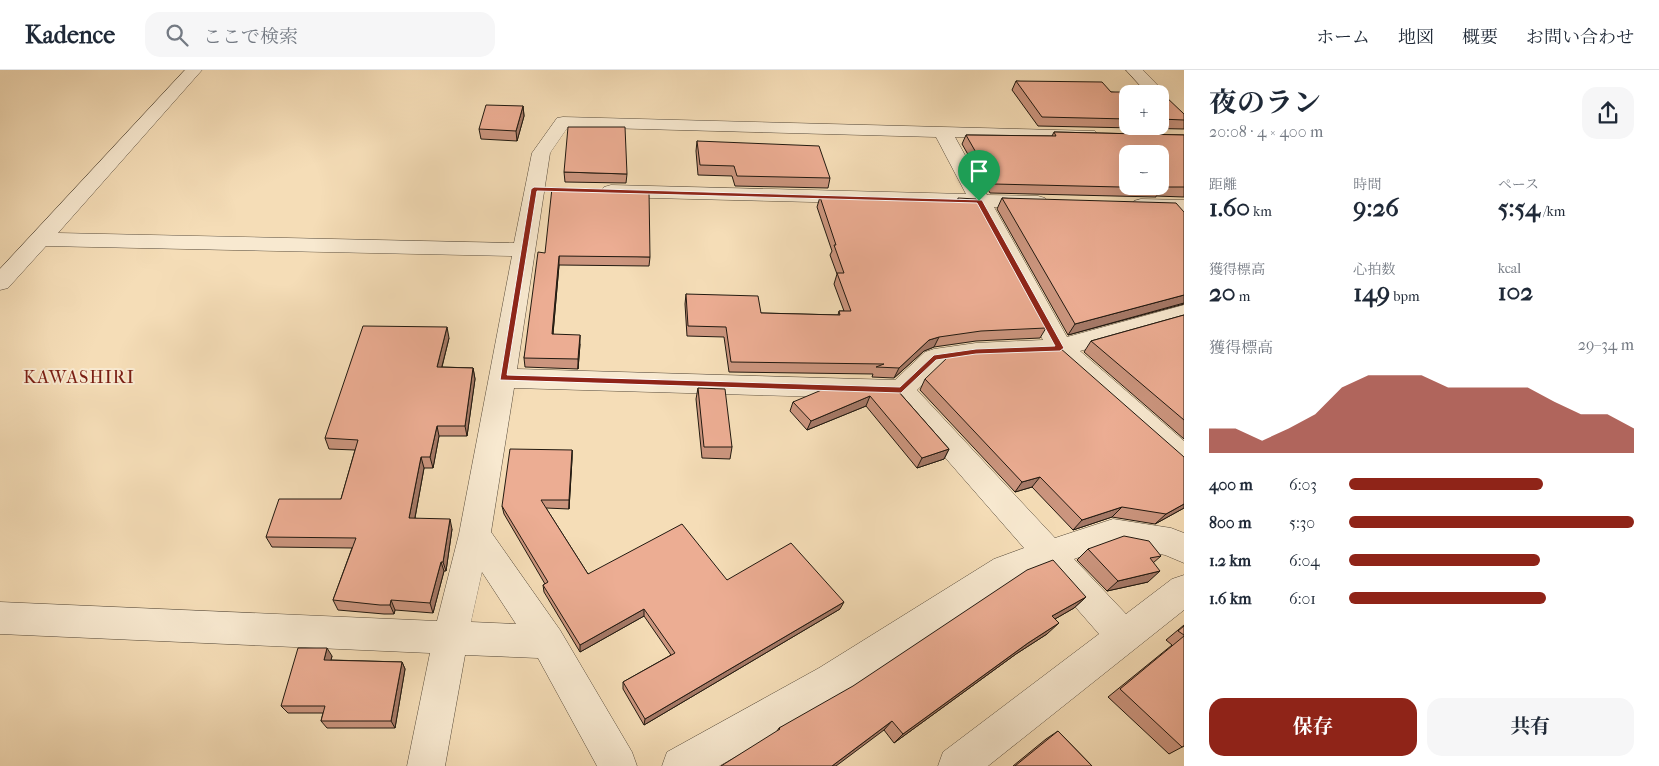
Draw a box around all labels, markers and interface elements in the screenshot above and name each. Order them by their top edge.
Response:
search box [145,12,495,57]
text: Kadence [25,21,115,49]
icon: search [163,21,191,49]
text: ここで検索 [203,26,298,48]
text: ホーム [1316,27,1370,48]
text: 地図 [1398,27,1434,48]
text: 概要 [1462,27,1498,48]
text: お問い合わせ [1526,27,1634,48]
map controls [1119,85,1169,195]
button: + [1119,85,1169,135]
text: 夜のラン [1209,86,1321,119]
button: share [1582,87,1634,139]
text: 20:08 · 4 × 400 m [1209,122,1323,141]
button: − [1119,145,1169,195]
pin [958,150,1000,201]
icon: arrive [965,157,993,185]
text: 距離 [1209,176,1237,193]
text: 時間 [1353,176,1381,193]
text: ペース [1498,176,1539,193]
text: 1.60 [1209,193,1250,222]
text: 9:26 [1353,193,1399,222]
text: 5:54 [1498,193,1540,222]
text: km [1250,203,1272,220]
text: /km [1540,203,1565,220]
text: kcal [1498,260,1521,277]
text: 獲得標高 [1209,261,1265,278]
text: 心拍数 [1353,261,1395,278]
text: 102 [1498,277,1533,306]
text: 20 [1209,278,1236,307]
text: 149 [1353,278,1390,307]
text: m [1236,288,1250,305]
text: bpm [1390,288,1420,305]
text: 29–34 m [1578,335,1634,354]
text: 獲得標高 [1209,338,1273,357]
district label: KAWASHIRI [23,367,135,388]
text: 400 m [1209,475,1253,494]
text: 6:03 [1289,475,1317,494]
text: 800 m [1209,513,1251,532]
text: 5:30 [1289,513,1315,532]
text: 1.2 km [1209,551,1251,570]
text: 6:04 [1289,551,1320,570]
text: 1.6 km [1209,589,1251,608]
text: 6:01 [1289,589,1316,608]
button: 保存 [1209,698,1417,756]
button: 共有 [1427,698,1634,756]

